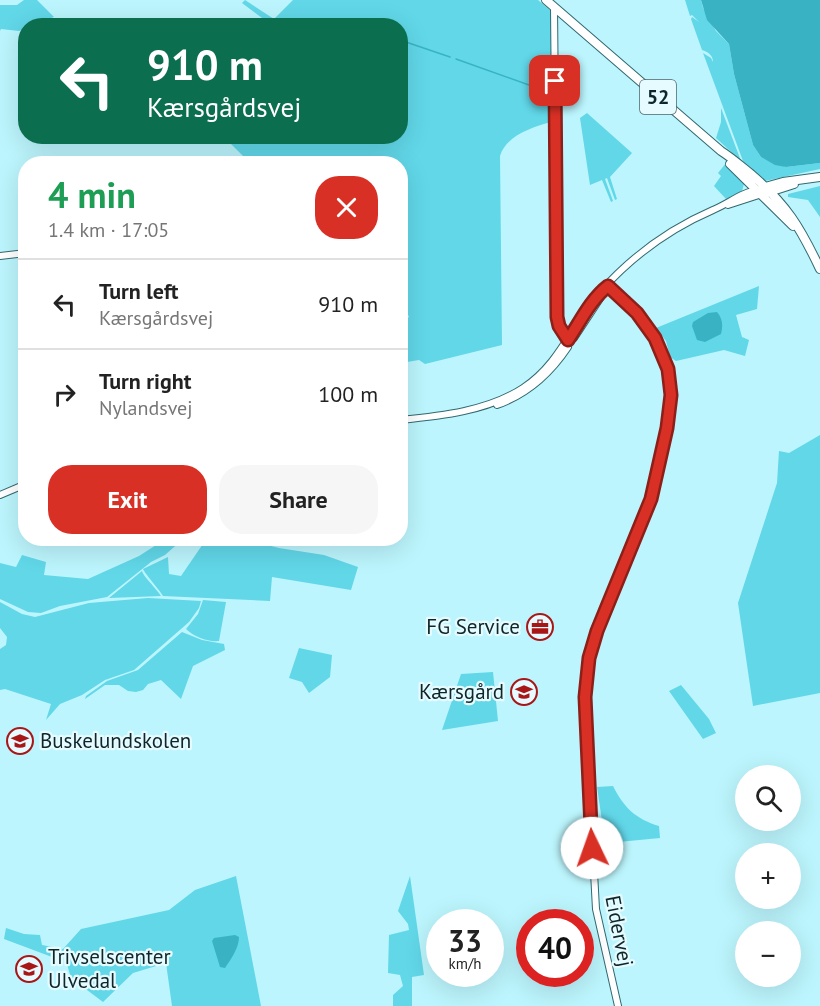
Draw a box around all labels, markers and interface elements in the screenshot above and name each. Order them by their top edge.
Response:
text: 910 m [147,37,263,92]
icon: left [48,42,126,120]
pin [529,55,580,106]
icon: arrive [538,64,571,97]
road number: 52 [640,80,676,114]
text: Kærsgårdsvej [147,90,301,124]
text: 4 min [48,171,136,218]
button: close [315,176,378,239]
text: 1.4 km · 17:05 [48,217,169,243]
text: Turn left [99,277,179,305]
icon: left [48,288,81,321]
text: 910 m [318,290,378,318]
text: Kærsgårdsvej [99,305,213,331]
text: Turn right [99,367,191,395]
icon: right [48,378,81,411]
text: 100 m [318,380,378,408]
text: Nylandsvej [99,395,193,421]
button: Exit [48,465,207,534]
button: Share [219,465,378,534]
office icon: FG Service [525,612,555,642]
place label: FG Service [426,613,520,640]
school or university icon: Kærsgård [509,677,539,707]
place label: Kærsgård [419,678,504,705]
school or university icon: Buskelundskolen [5,726,35,756]
place label: Buskelundskolen [40,727,191,754]
map controls [735,765,801,987]
button: search [735,765,801,831]
position arrow [560,816,624,880]
button: + [735,843,801,909]
street label: Eidervej [599,893,640,969]
speed limit sign: 40 [516,909,594,987]
text: 33 [448,921,482,960]
button: − [735,921,801,987]
place label: Trivselscenter Ulvedal [48,943,171,994]
school or university icon: Trivselscenter Ulvedal [14,954,44,984]
text: km/h [449,954,481,973]

